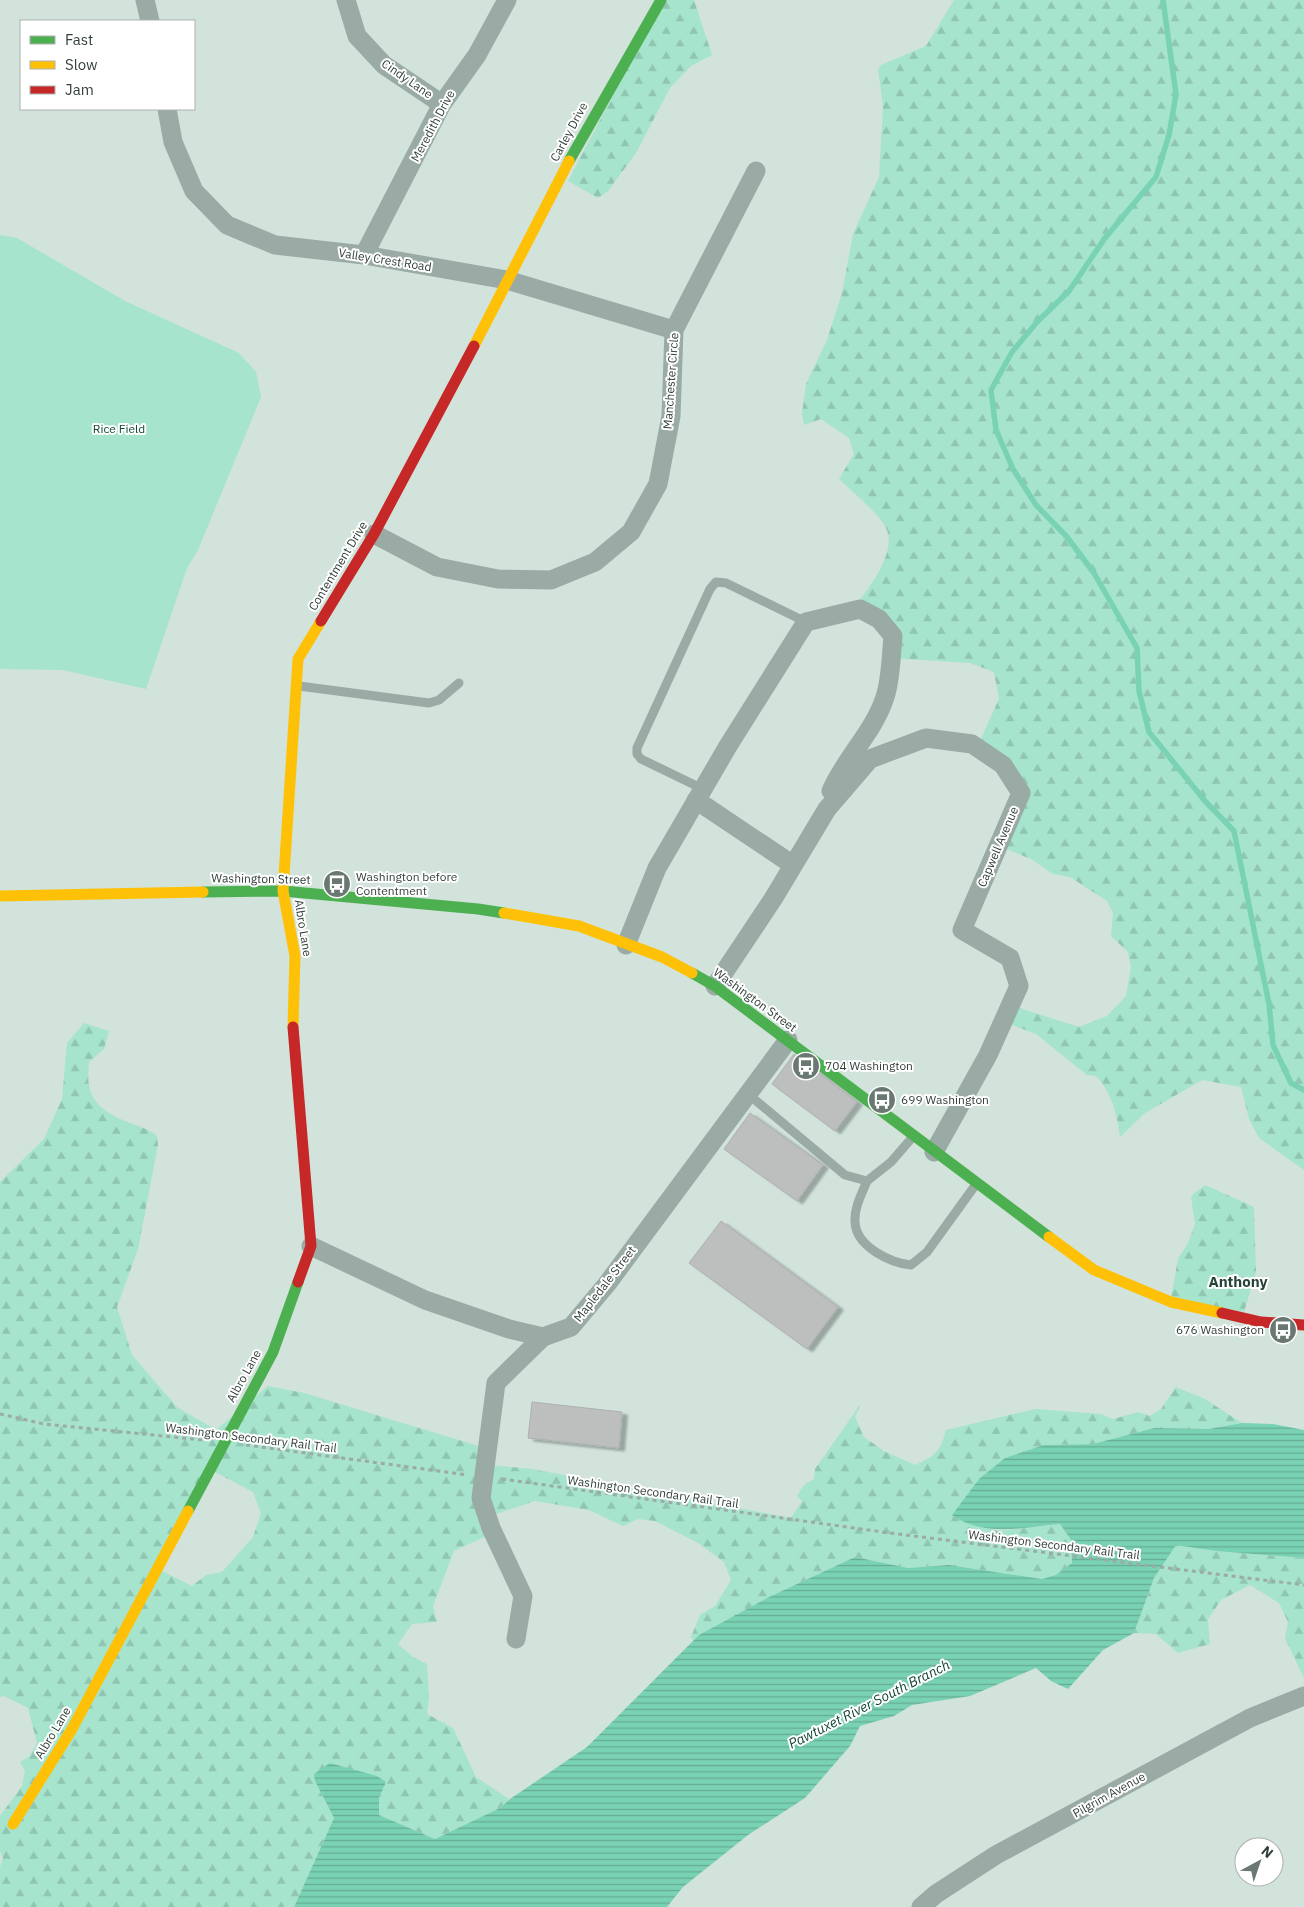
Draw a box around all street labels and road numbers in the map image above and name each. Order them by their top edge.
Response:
street label: Cindy Lane [379,56,436,102]
street label: Meredith Drive [407,87,458,164]
street label: Carley Drive [547,99,591,164]
street label: Valley Crest Road [338,245,433,274]
street label: Manchester Circle [660,332,681,430]
street label: Contentment Drive [305,518,370,613]
street label: Capwell Avenue [974,804,1021,889]
street label: Washington Street [211,870,311,887]
street label: Albro Lane [292,898,315,958]
street label: Washington Street [711,964,800,1035]
street label: Mapledale Street [570,1243,639,1325]
street label: Albro Lane [223,1347,264,1405]
street label: Washington Secondary Rail Trail [165,1420,338,1455]
street label: Washington Secondary Rail Trail [567,1472,740,1511]
street label: Washington Secondary Rail Trail [968,1527,1141,1562]
street label: Albro Lane [31,1704,74,1761]
street label: Pilgrim Avenue [1070,1768,1148,1821]

